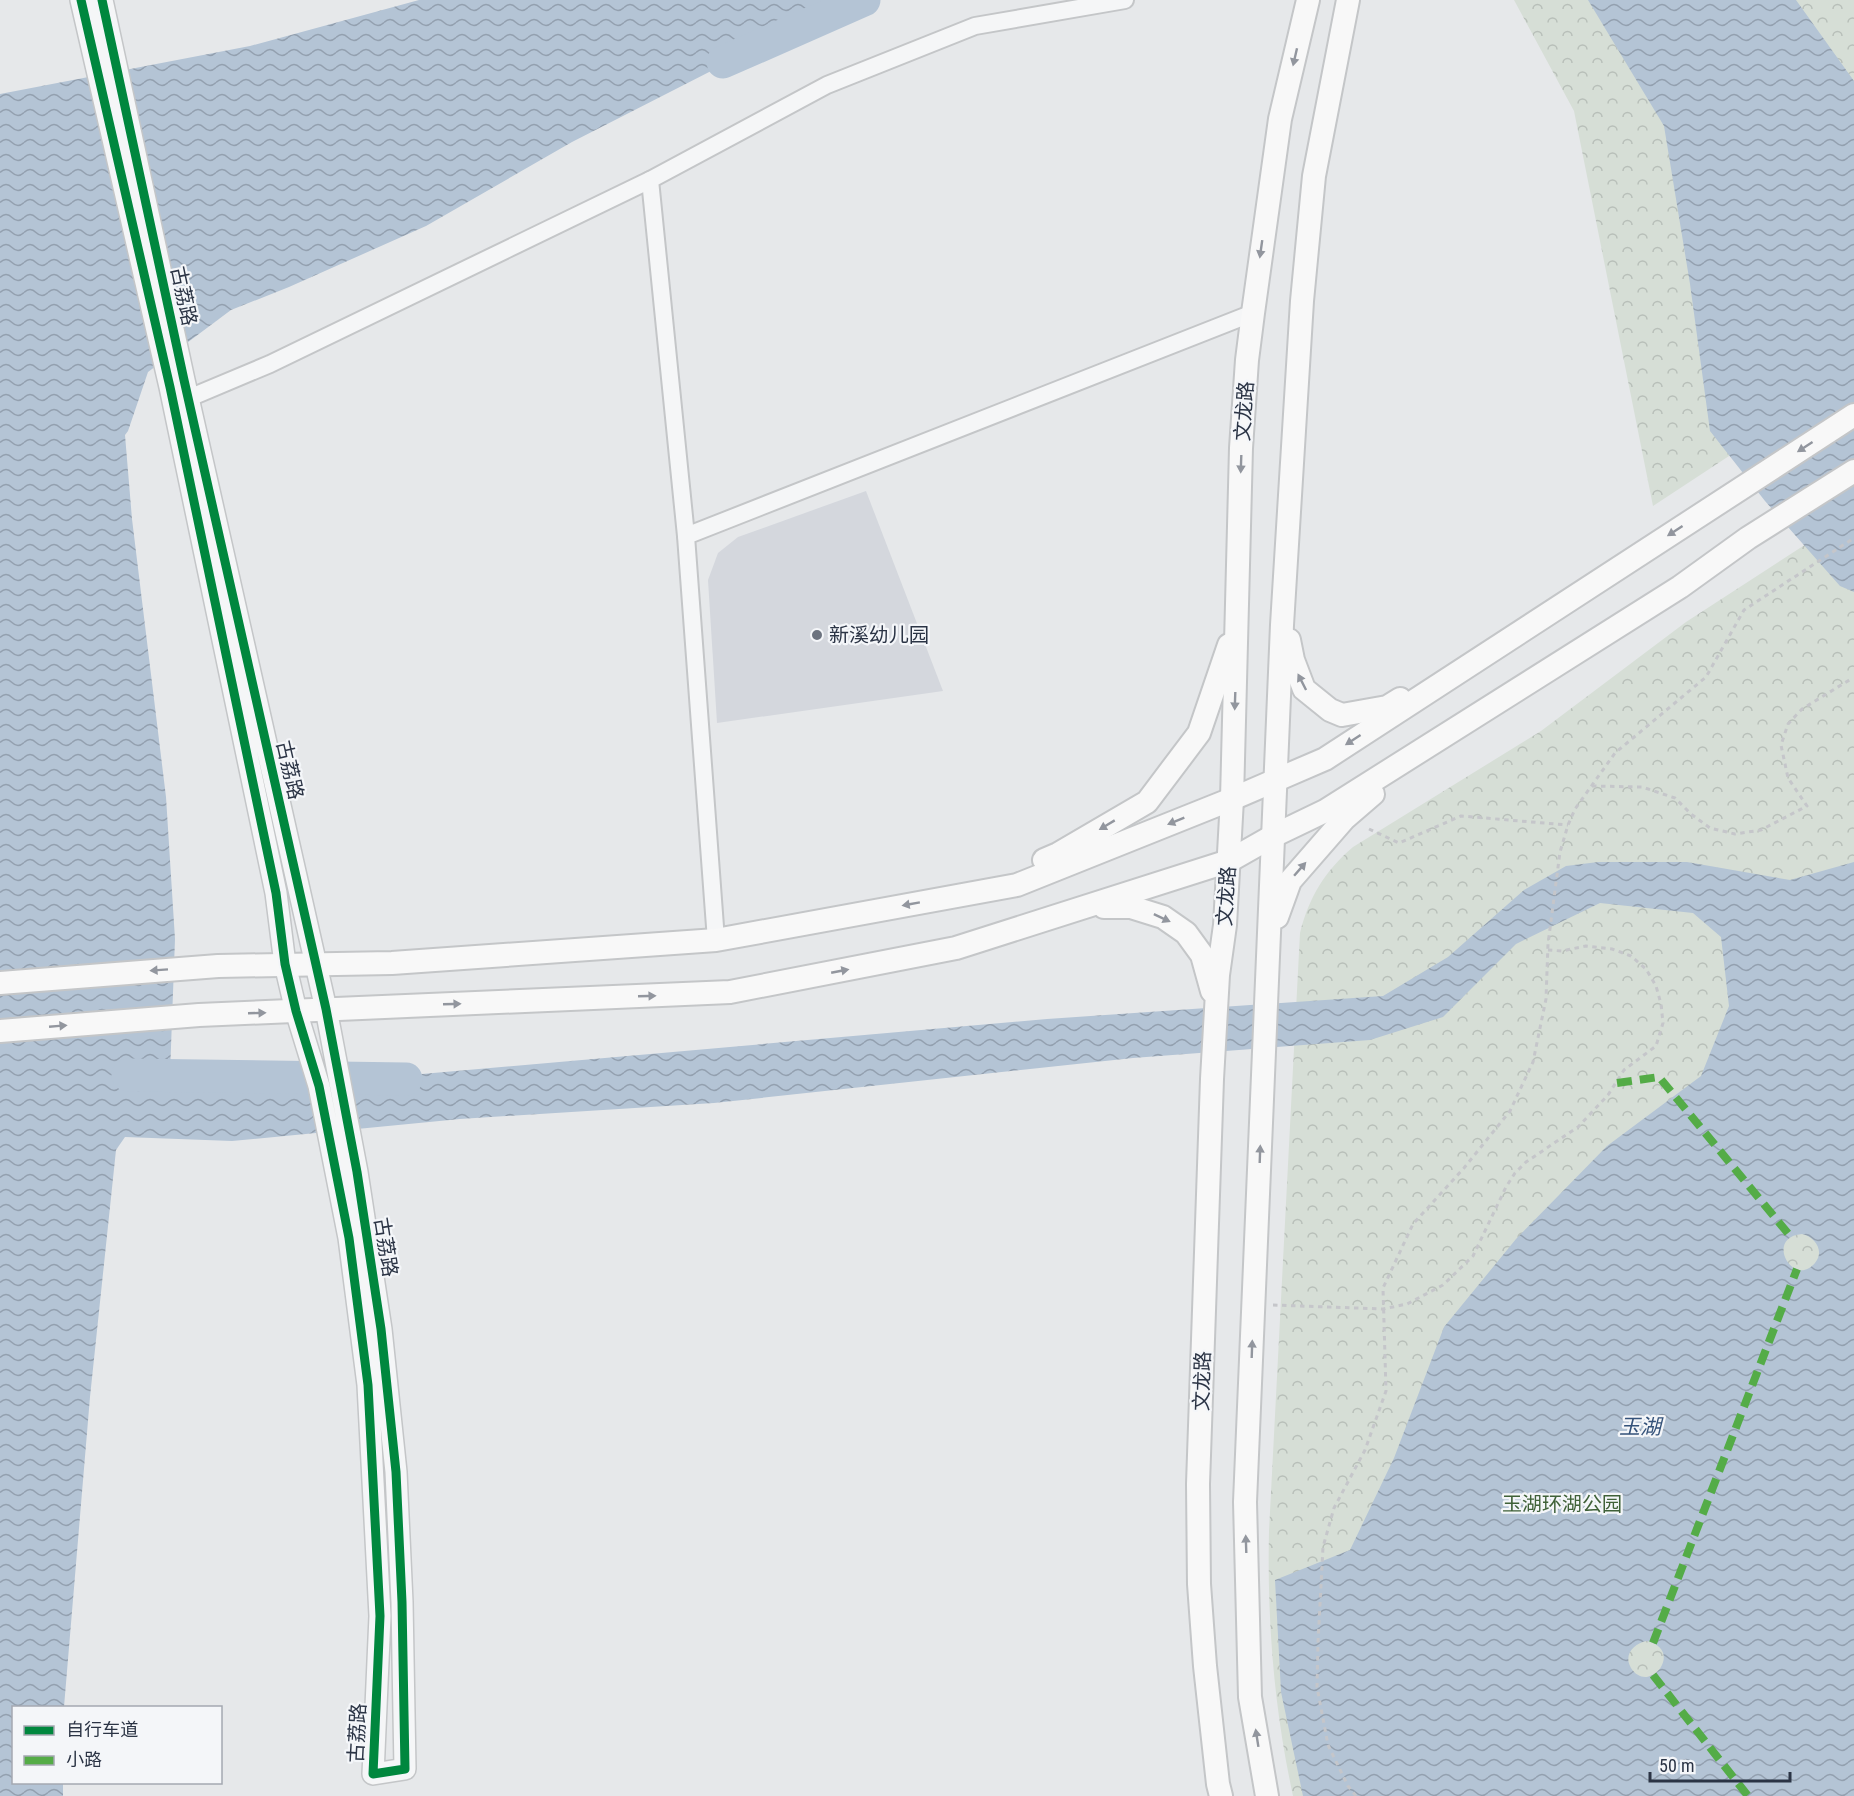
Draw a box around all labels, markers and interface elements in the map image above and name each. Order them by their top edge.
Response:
one-way arrow [1289,48,1299,66]
one-way arrow [1257,240,1266,259]
street label: 古荔路 [166,264,202,328]
street label: 文龙路 [1230,380,1258,442]
one-way arrow [1797,441,1813,452]
one-way arrow [1236,454,1246,473]
one-way arrow [1667,526,1683,537]
place label: 新溪幼儿园 [829,623,929,647]
marker: 新溪幼儿园 [810,628,824,642]
one-way arrow [1298,673,1308,691]
one-way arrow [1230,691,1239,710]
one-way arrow [1345,735,1361,746]
street label: 古荔路 [272,738,308,802]
one-way arrow [1167,817,1185,826]
one-way arrow [1099,820,1115,831]
one-way arrow [1293,862,1307,877]
street label: 文龙路 [1212,865,1240,927]
one-way arrow [901,900,920,909]
one-way arrow [1154,914,1171,923]
one-way arrow [150,965,169,975]
one-way arrow [830,966,849,975]
one-way arrow [637,991,656,1000]
one-way arrow [442,999,461,1008]
one-way arrow [248,1008,267,1017]
one-way arrow [49,1021,68,1031]
one-way arrow [1255,1145,1264,1164]
street label: 古荔路 [369,1215,403,1279]
one-way arrow [1247,1340,1256,1359]
street label: 文龙路 [1189,1351,1215,1411]
water label: 玉湖 [1619,1415,1664,1439]
park label: 玉湖环湖公园 [1502,1492,1622,1516]
one-way arrow [1241,1534,1251,1553]
street label: 古荔路 [343,1702,371,1764]
legend [12,1706,222,1784]
text: 自行车道 [66,1719,138,1740]
one-way arrow [1253,1729,1262,1748]
scale bar [1650,1745,1790,1783]
text: 小路 [66,1749,102,1770]
text: 50 m [1659,1755,1694,1776]

